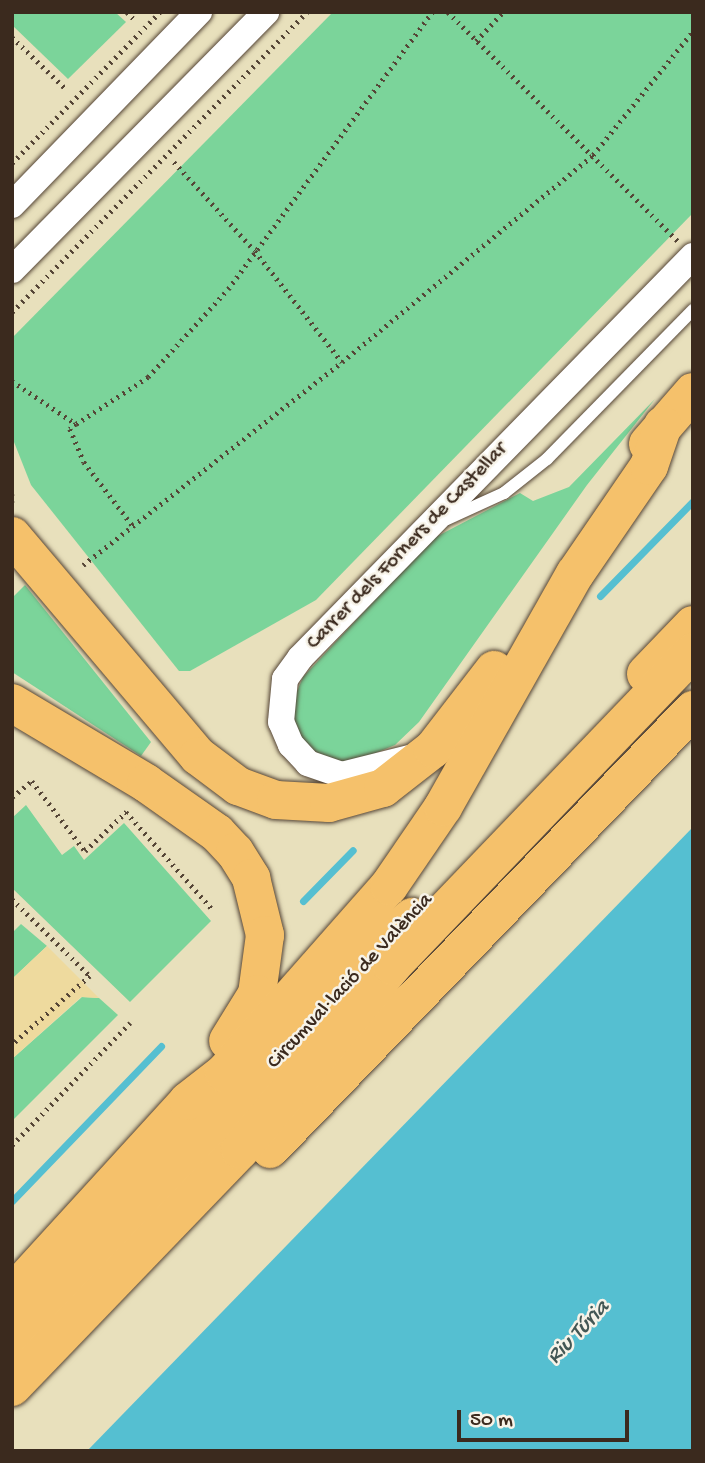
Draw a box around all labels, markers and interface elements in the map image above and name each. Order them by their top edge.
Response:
street label: Carrer dels Forners de Castellar [302,438,514,656]
street label: Circumval·lació de València [263,889,439,1075]
water label: Riu Túria [542,1295,616,1371]
scale bar [460,1396,632,1440]
text: 50 m [470,1409,513,1434]

